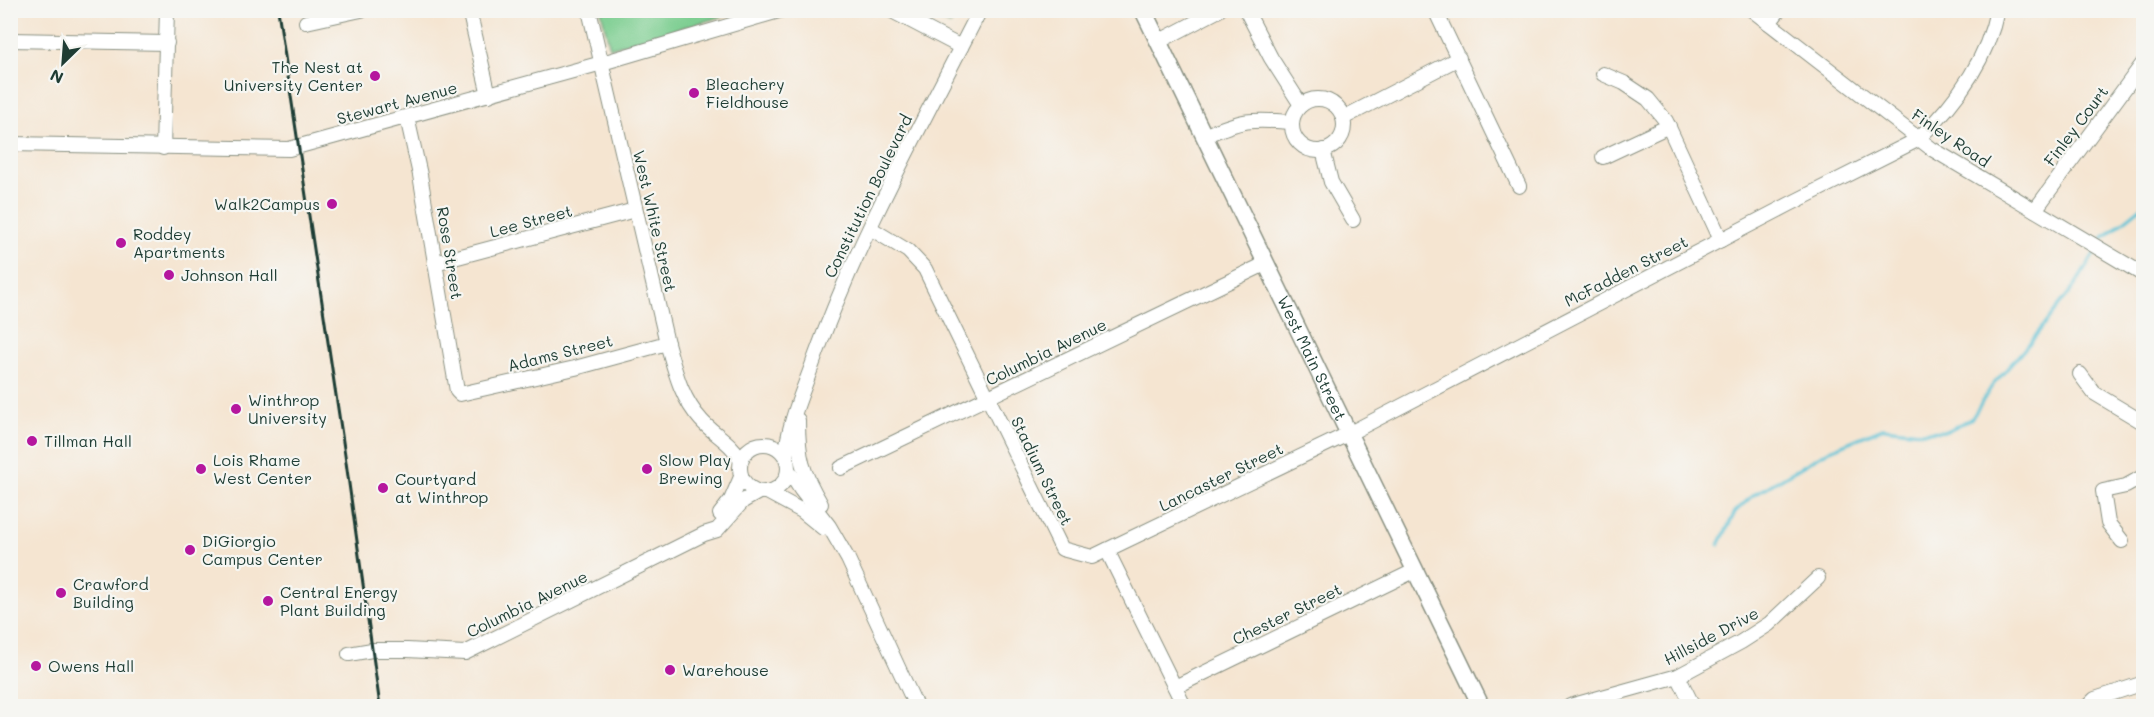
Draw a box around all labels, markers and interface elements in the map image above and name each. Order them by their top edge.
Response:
north arrow [33,33,93,93]
place label: The Nest at University Center [224,56,363,95]
text: N [47,65,66,89]
marker: The Nest at University Center [368,69,382,83]
place label: Bleachery Fieldhouse [706,73,789,112]
street label: Stewart Avenue [334,76,459,129]
street label: Finley Court [2039,82,2113,170]
marker: Bleachery Fieldhouse [687,86,701,100]
street label: Finley Road [1908,104,1994,171]
street label: Constitution Boulevard [819,111,916,281]
street label: West White Street [629,148,682,294]
place label: Walk2Campus [214,193,320,214]
marker: Walk2Campus [325,197,339,211]
street label: Lee Street [487,199,574,242]
street label: Rose Street [433,205,468,301]
place label: Roddey Apartments [133,223,225,262]
street label: McFadden Street [1560,230,1691,311]
marker: Roddey Apartments [114,236,128,250]
place label: Johnson Hall [181,264,278,285]
marker: Johnson Hall [162,268,176,282]
street label: West Main Street [1273,292,1352,424]
street label: Columbia Avenue [982,313,1110,390]
street label: Adams Street [505,329,615,376]
place label: Winthrop University [248,389,327,428]
marker: Winthrop University [229,402,243,416]
street label: Stadium Street [1007,413,1078,529]
place label: Tillman Hall [44,430,132,451]
marker: Tillman Hall [25,434,39,448]
street label: Lancaster Street [1155,437,1286,516]
place label: Lois Rhame West Center [213,449,312,488]
place label: Slow Play Brewing [659,449,731,488]
marker: Lois Rhame West Center [194,462,208,476]
marker: Slow Play Brewing [640,462,654,476]
place label: Courtyard at Winthrop [395,468,489,507]
marker: Courtyard at Winthrop [376,481,390,495]
place label: DiGiorgio Campus Center [202,530,323,569]
marker: DiGiorgio Campus Center [183,543,197,557]
street label: Columbia Avenue [463,565,591,642]
place label: Crawford Building [73,573,149,612]
street label: Chester Street [1229,578,1345,649]
place label: Central Energy Plant Building [280,581,398,620]
marker: Crawford Building [54,586,68,600]
marker: Central Energy Plant Building [261,594,275,608]
street label: Hillside Drive [1660,602,1762,669]
place label: Owens Hall [48,655,134,676]
marker: Owens Hall [29,659,43,673]
place label: Warehouse [682,659,769,680]
marker: Warehouse [663,663,677,677]

